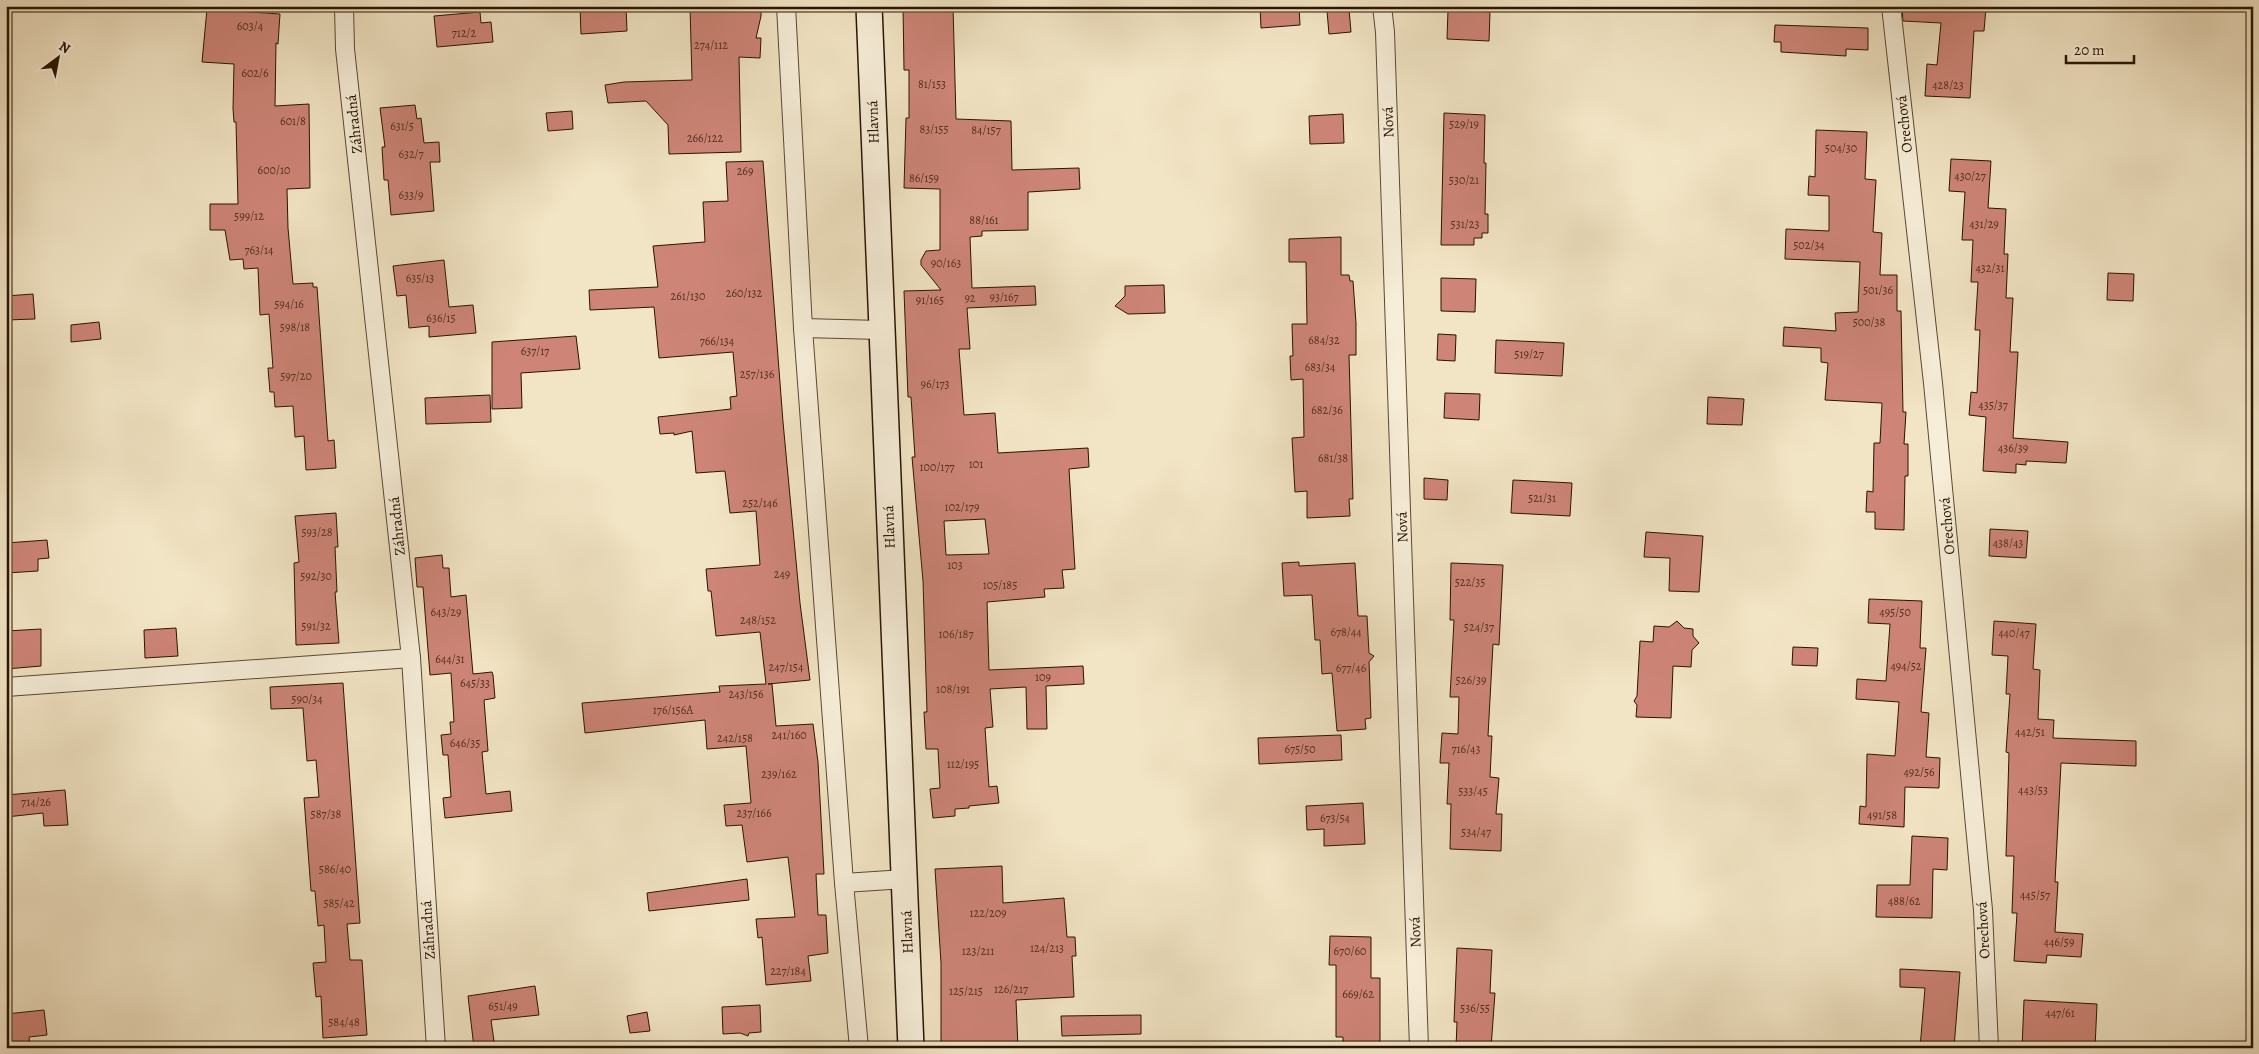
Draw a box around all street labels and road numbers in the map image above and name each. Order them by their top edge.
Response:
street label: Záhradná [341,93,367,155]
street label: Orechová [1891,94,1917,154]
street label: Hlavná [862,100,884,144]
street label: Nová [1377,106,1399,138]
street label: Záhradná [384,495,410,557]
street label: Orechová [1935,496,1959,556]
street label: Hlavná [878,505,900,549]
street label: Nová [1391,511,1413,543]
street label: Záhradná [416,900,440,960]
street label: Orechová [1972,901,1994,959]
street label: Hlavná [896,910,918,954]
street label: Nová [1404,916,1426,948]

